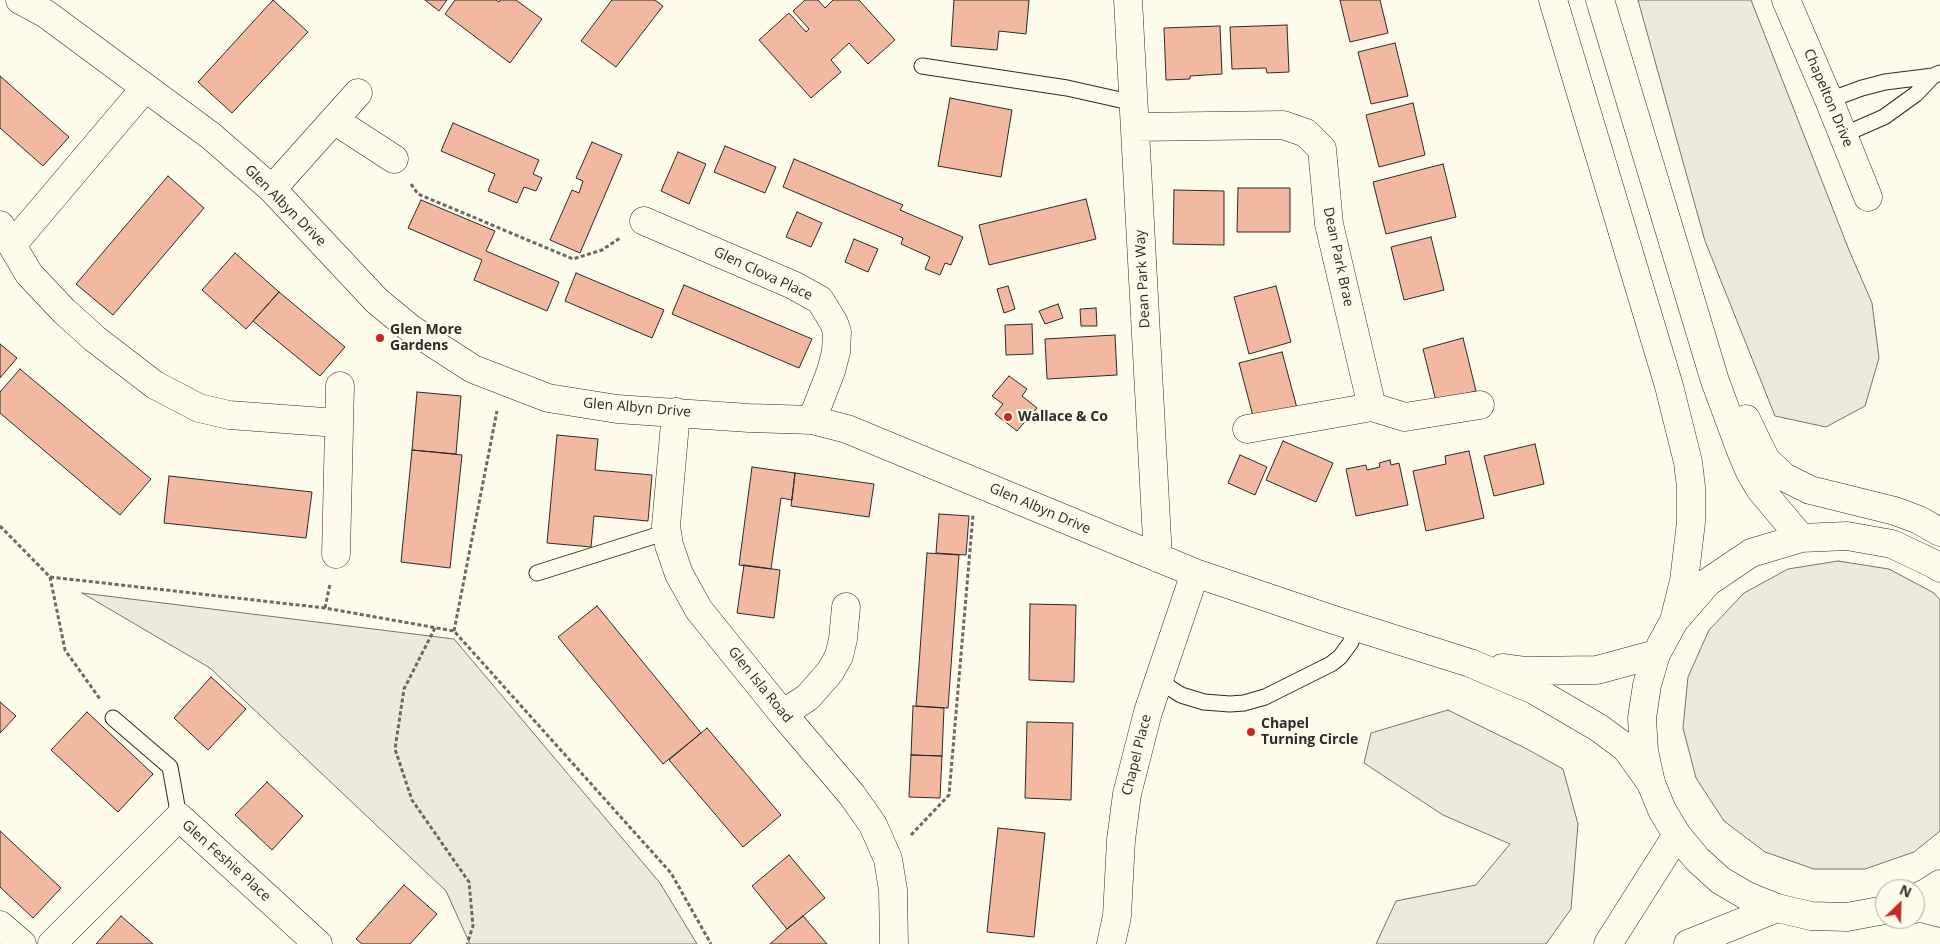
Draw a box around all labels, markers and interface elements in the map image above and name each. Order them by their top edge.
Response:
street label: Chapelton Drive [1800,46,1856,150]
street label: Glen Albyn Drive [241,162,329,250]
street label: Dean Park Brae [1319,206,1357,308]
street label: Dean Park Way [1132,229,1154,329]
street label: Glen Clova Place [711,244,815,304]
place label: Glen More Gardens [390,322,462,354]
marker: Glen More Gardens [374,332,386,344]
street label: Glen Albyn Drive [582,395,692,421]
place label: Wallace & Co [1018,409,1108,425]
marker: Wallace & Co [1002,411,1014,423]
street label: Glen Albyn Drive [987,480,1093,538]
street label: Glen Isla Road [724,644,796,726]
street label: Chapel Place [1119,713,1155,797]
place label: Chapel Turning Circle [1261,716,1358,749]
marker: Chapel Turning Circle [1245,726,1257,738]
street label: Glen Feshie Place [178,817,274,905]
north arrow [1875,879,1925,929]
text: N [1897,880,1915,902]

